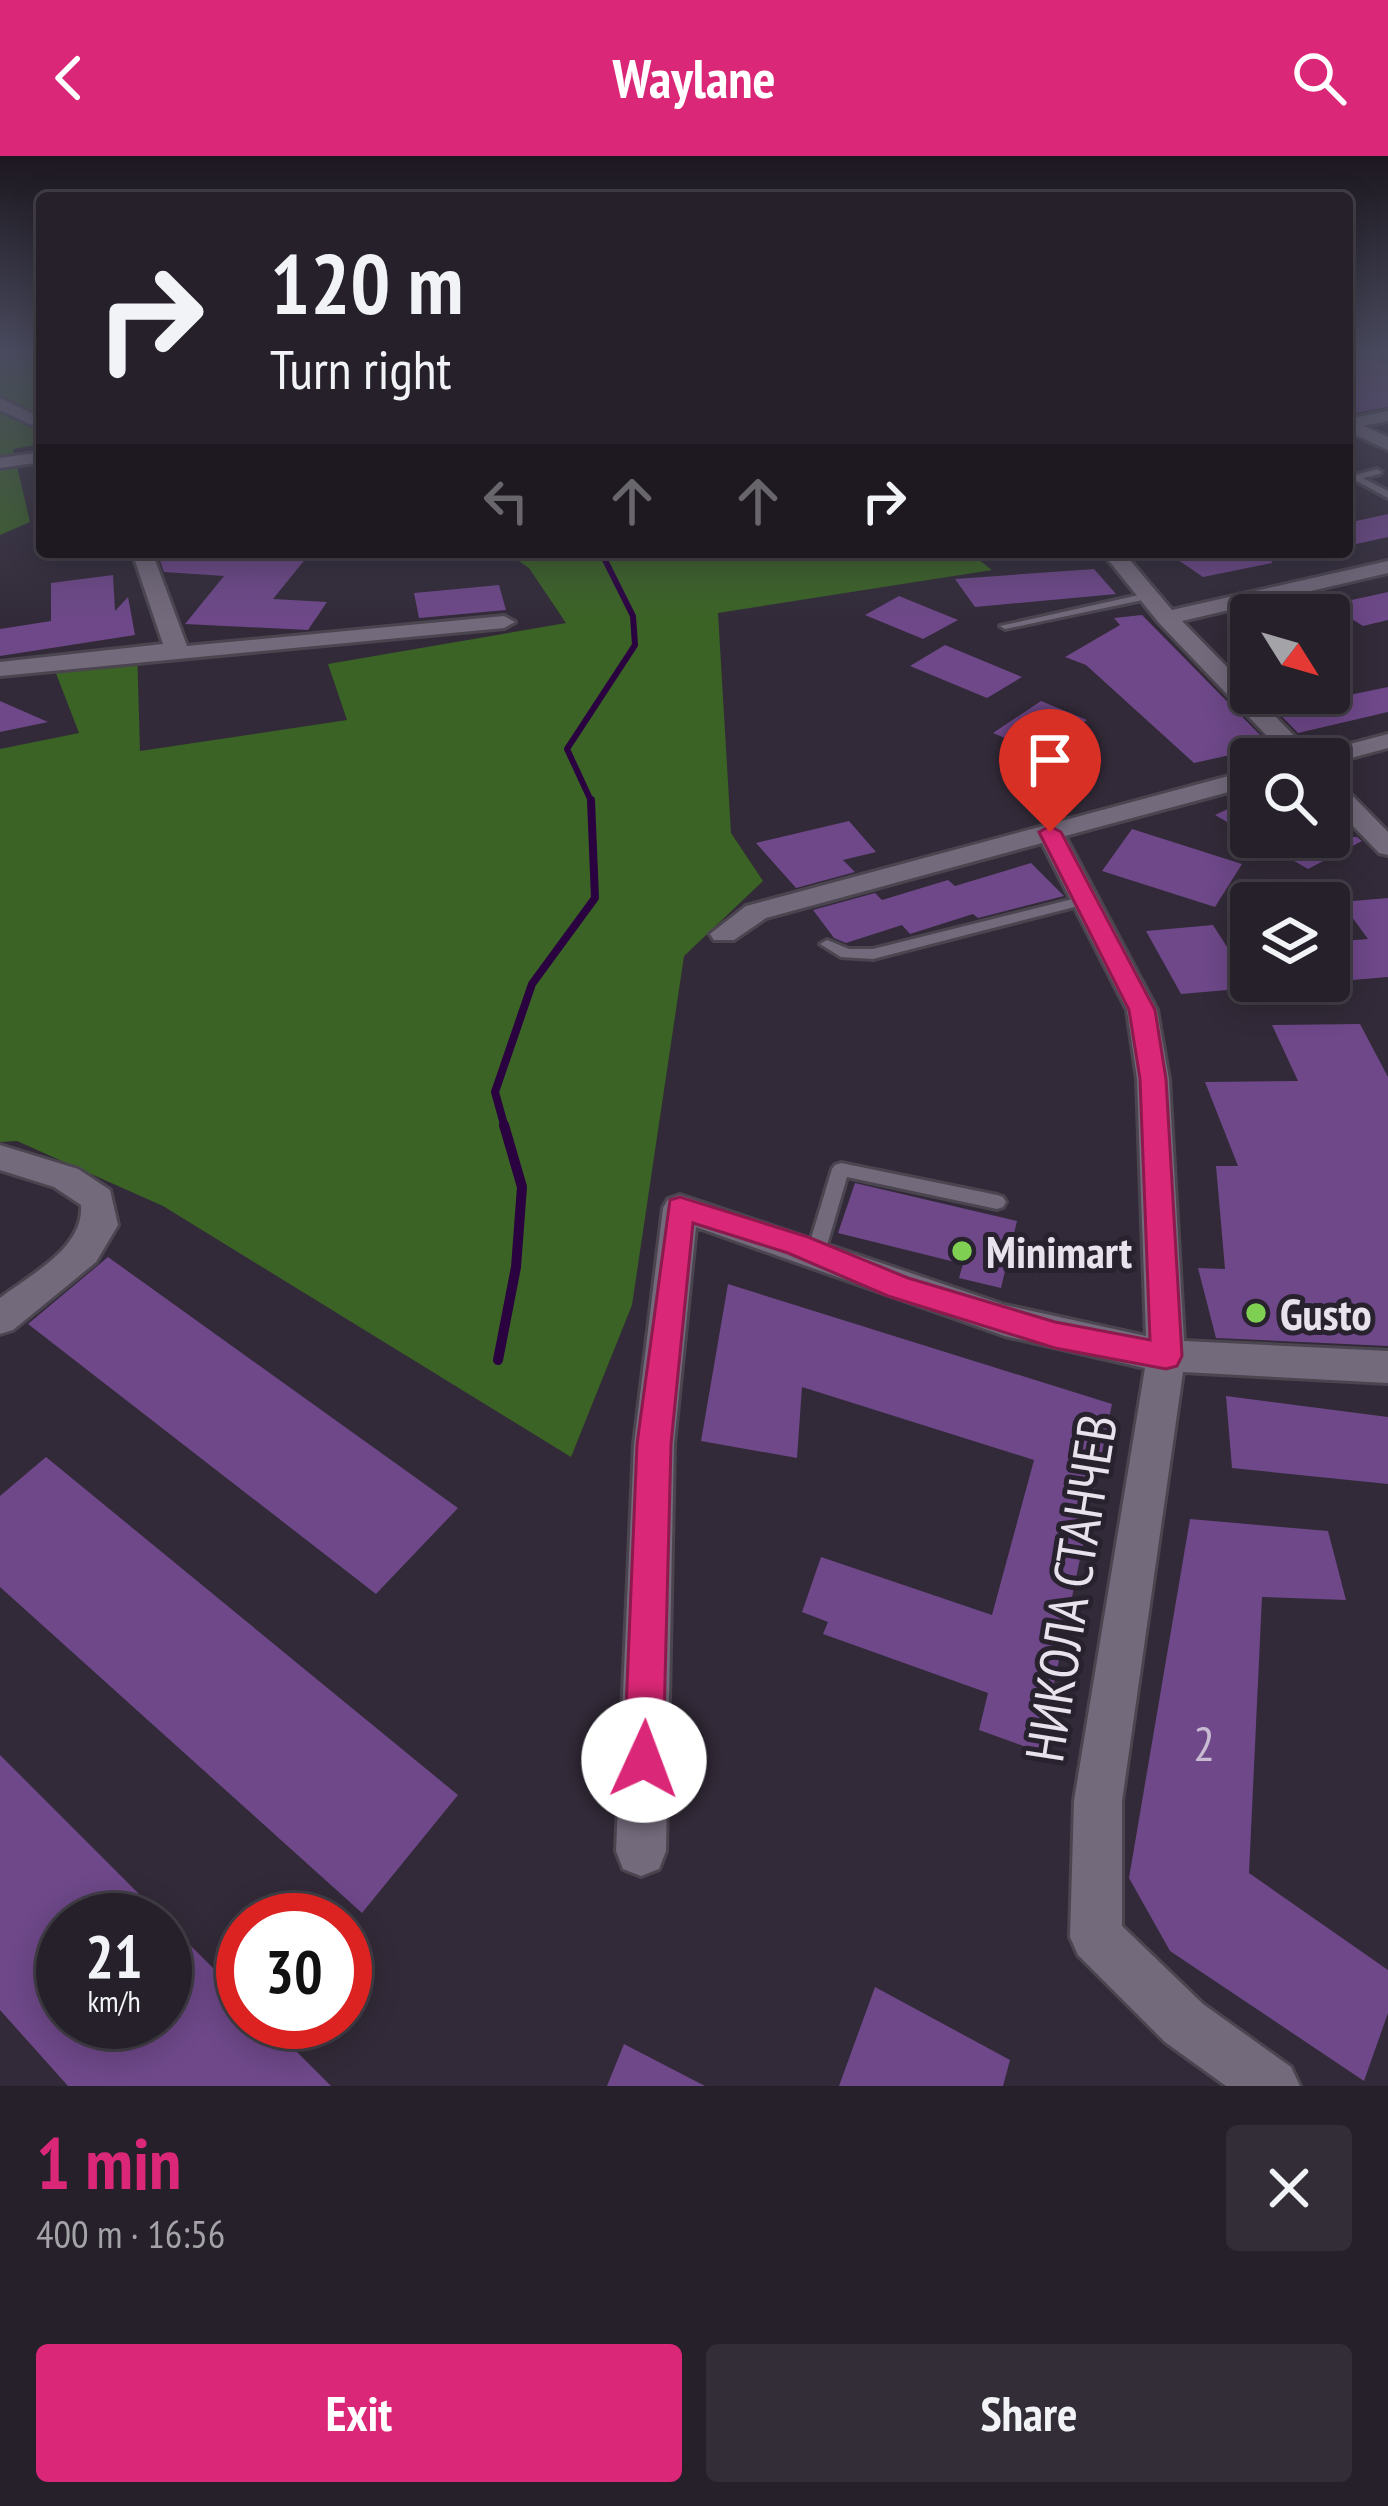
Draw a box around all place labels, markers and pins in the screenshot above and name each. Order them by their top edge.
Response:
pin [999,709,1101,832]
place label: Minimart [986,1222,1132,1280]
marker: Minimart [949,1238,975,1264]
place label: Gusto [1280,1284,1372,1342]
marker: Gusto [1243,1300,1269,1326]

